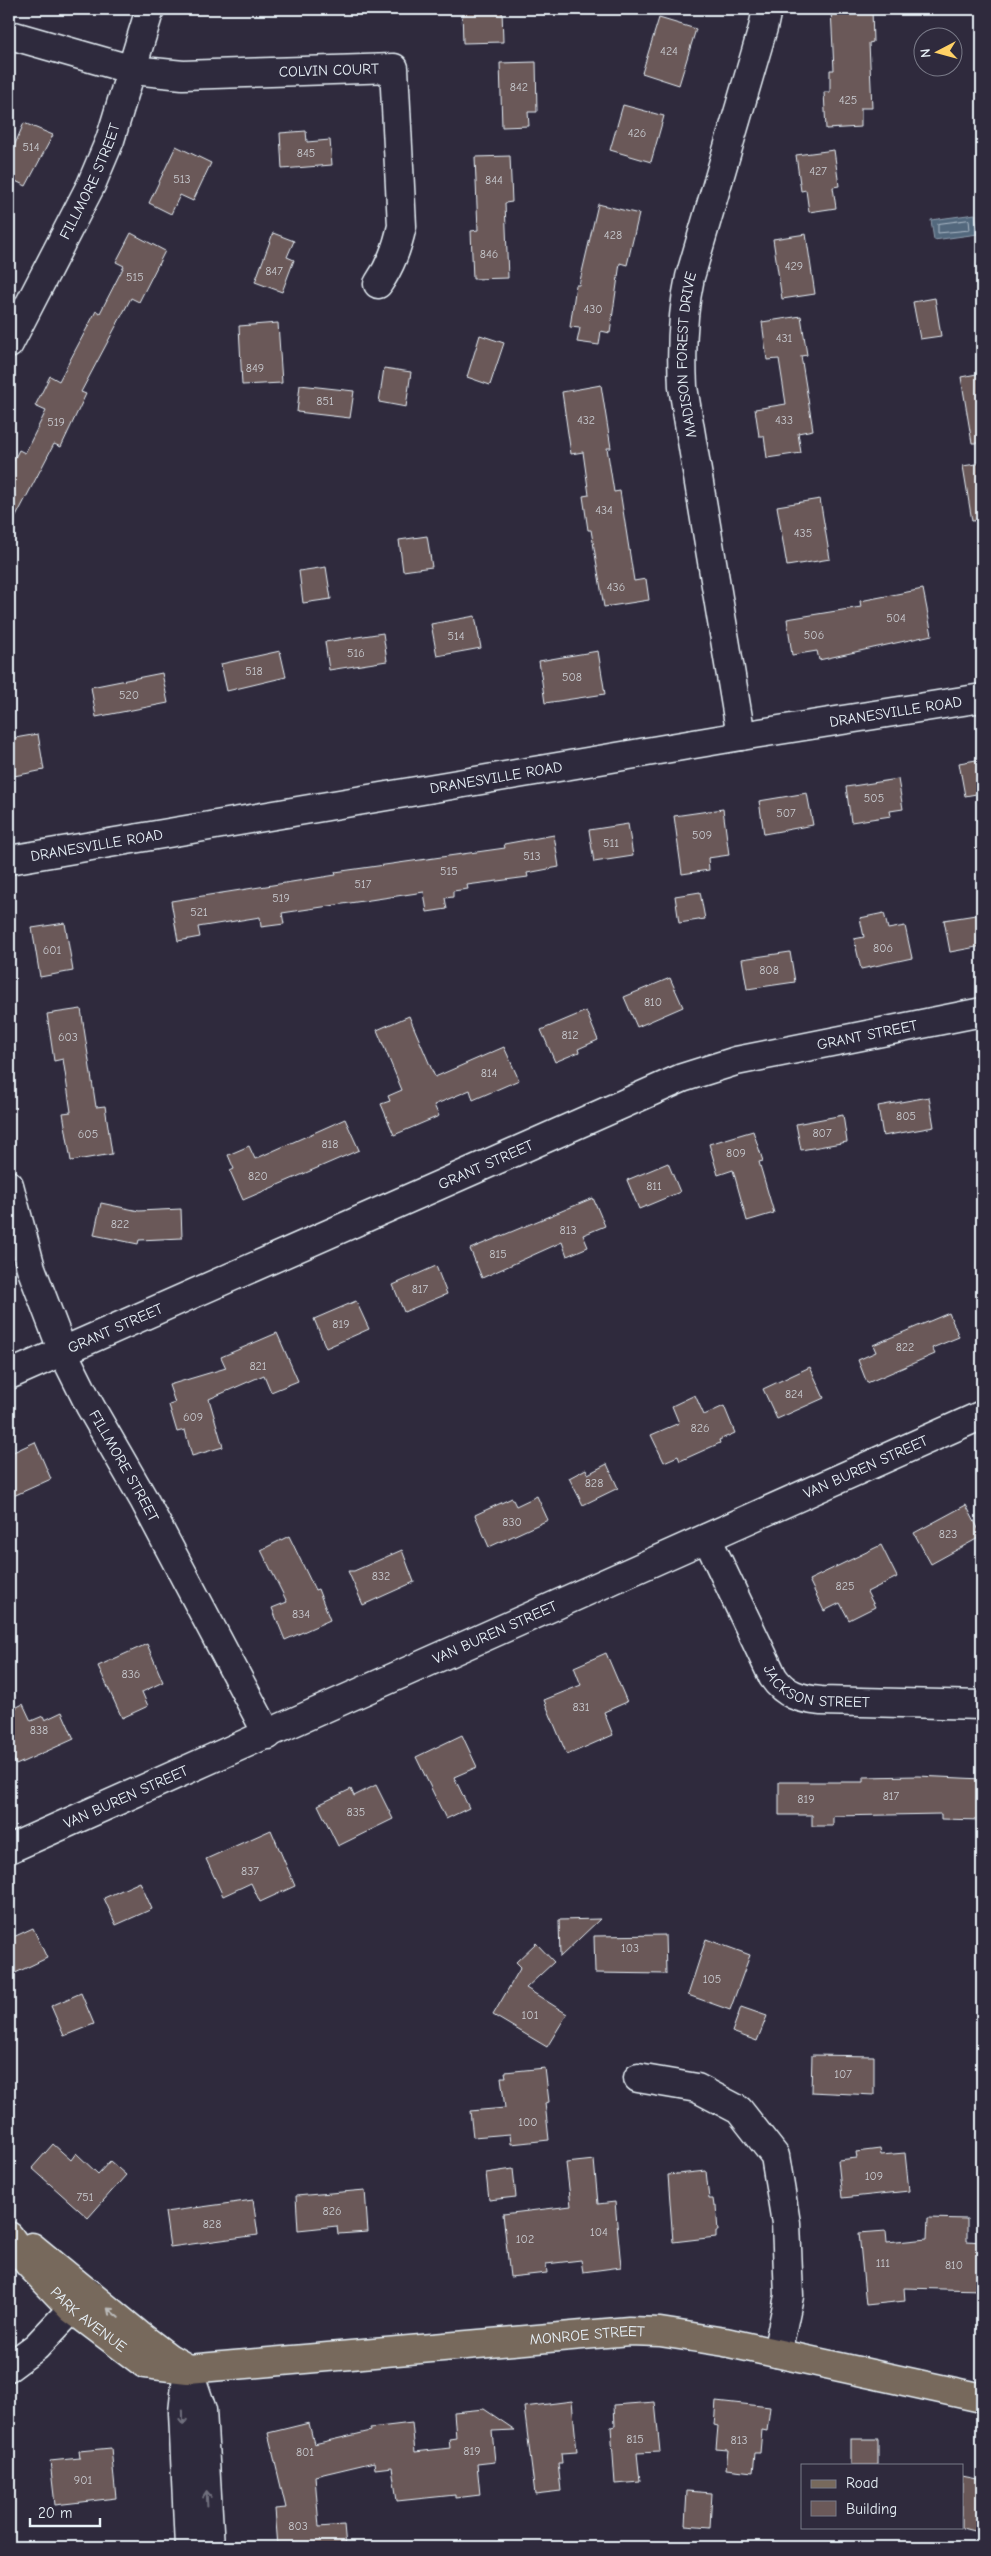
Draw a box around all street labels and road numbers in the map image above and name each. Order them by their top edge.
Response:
street label: COLVIN COURT [279,59,379,81]
street label: FILLMORE STREET [56,121,124,242]
street label: MADISON FOREST DRIVE [673,269,700,439]
street label: DRANESVILLE ROAD [828,692,963,731]
street label: DRANESVILLE ROAD [428,757,564,798]
street label: DRANESVILLE ROAD [29,825,164,865]
street label: GRANT STREET [815,1016,919,1054]
street label: GRANT STREET [435,1136,536,1194]
street label: GRANT STREET [65,1299,166,1357]
street label: FILLMORE STREET [85,1407,163,1525]
street label: VAN BUREN STREET [801,1431,931,1502]
street label: VAN BUREN STREET [430,1597,560,1668]
street label: JACKSON STREET [760,1662,870,1711]
street label: VAN BUREN STREET [61,1761,191,1832]
street label: PARK AVENUE [47,2283,130,2356]
street label: MONROE STREET [529,2322,645,2349]

